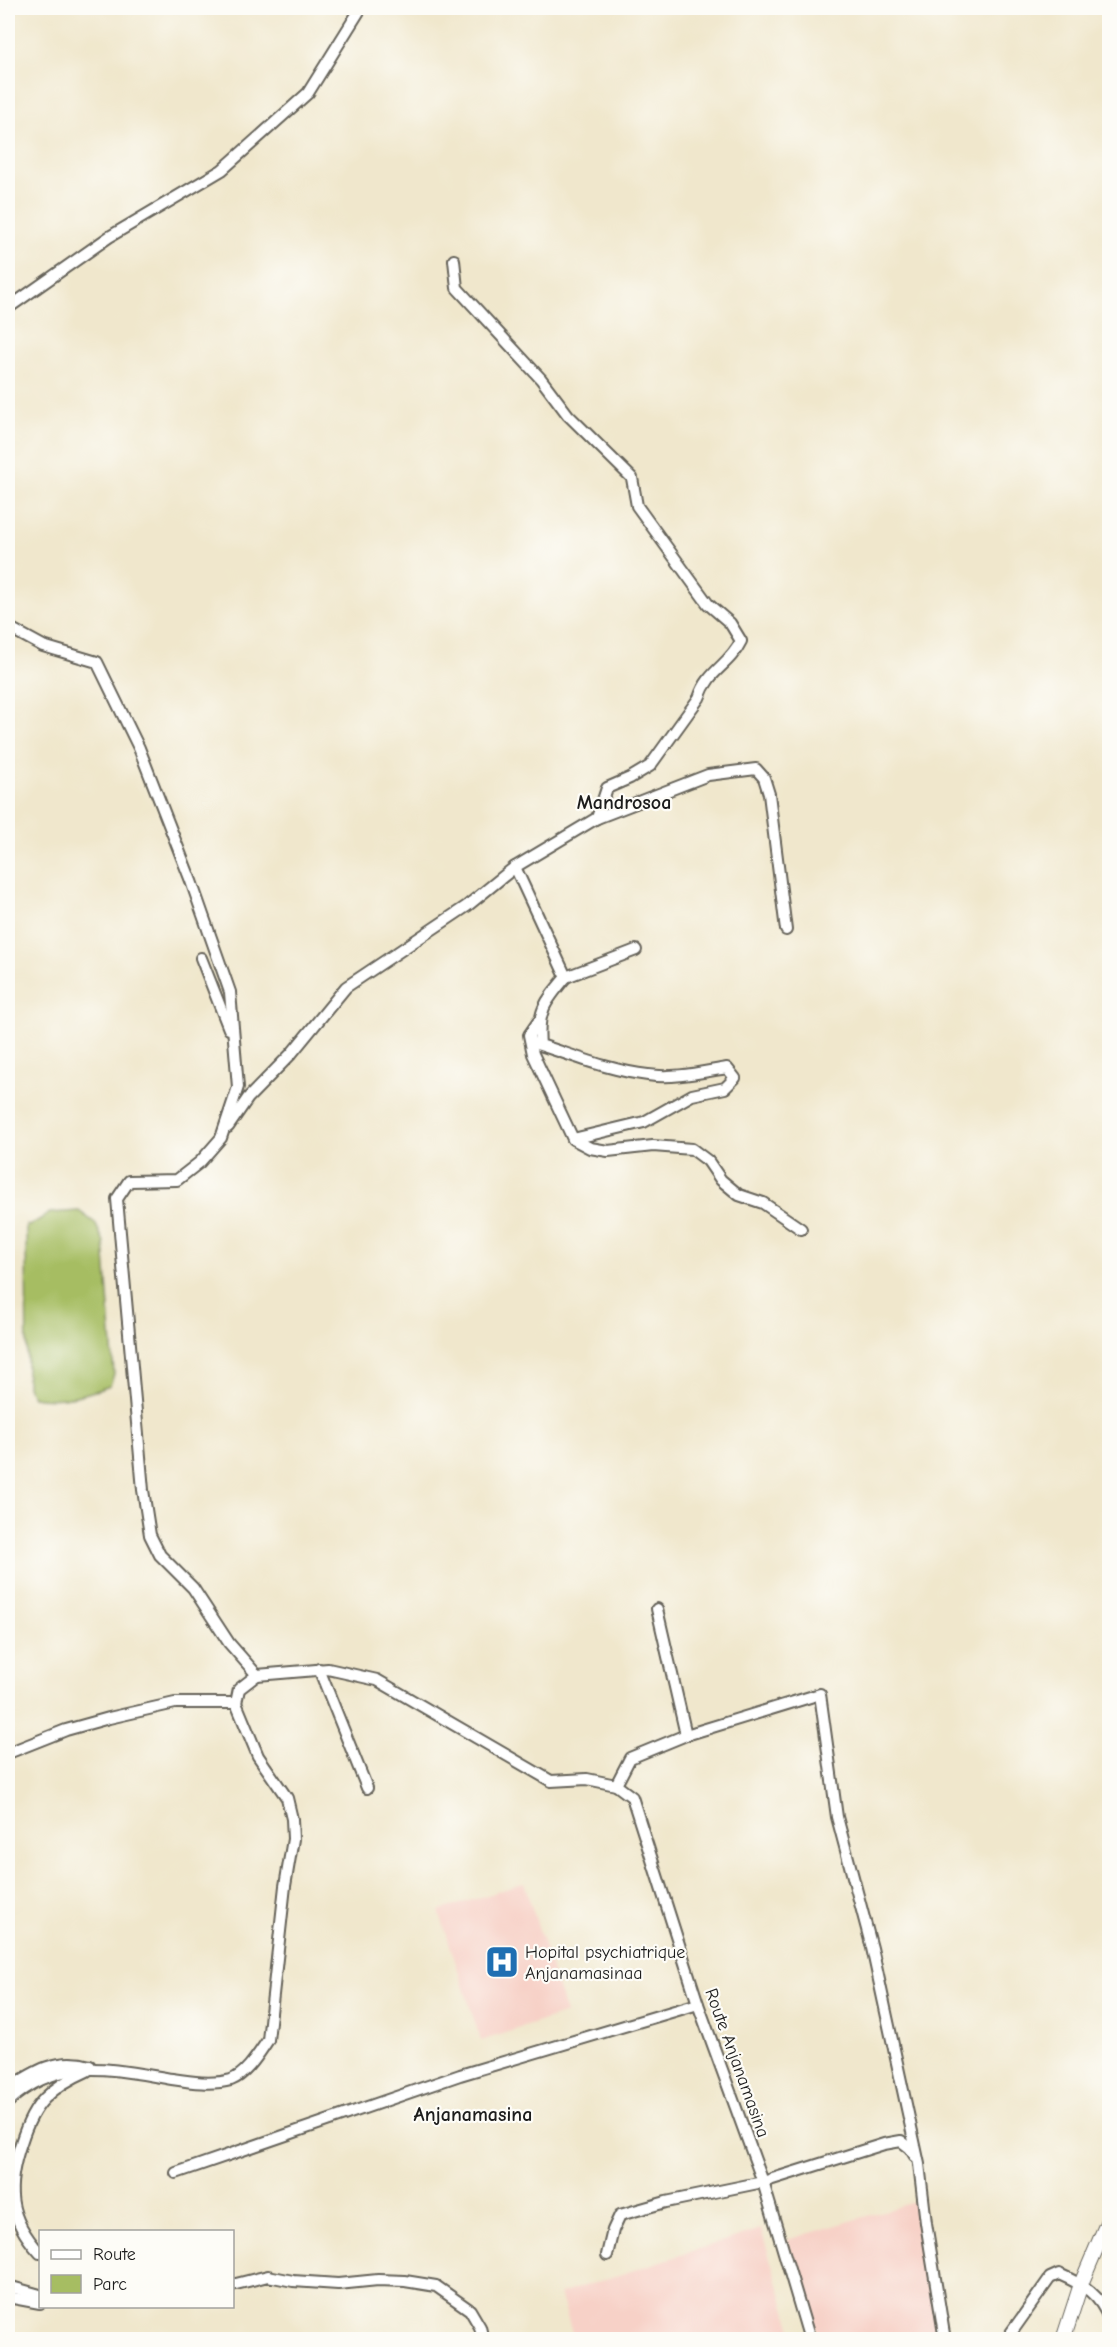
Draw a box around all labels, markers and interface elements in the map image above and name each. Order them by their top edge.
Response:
district label: Mandrosoa [577,791,671,814]
place label: Hopital psychiatrique Anjanamasinaa [525,1942,685,1984]
hospital icon: Hopital psychiatrique Anjanamasinaa [484,1944,520,1980]
street label: Route Anjanamasina [700,1986,774,2140]
district label: Anjanamasina [414,2103,532,2126]
legend [39,2230,234,2308]
text: Route [93,2244,136,2265]
text: Parc [93,2274,127,2295]

